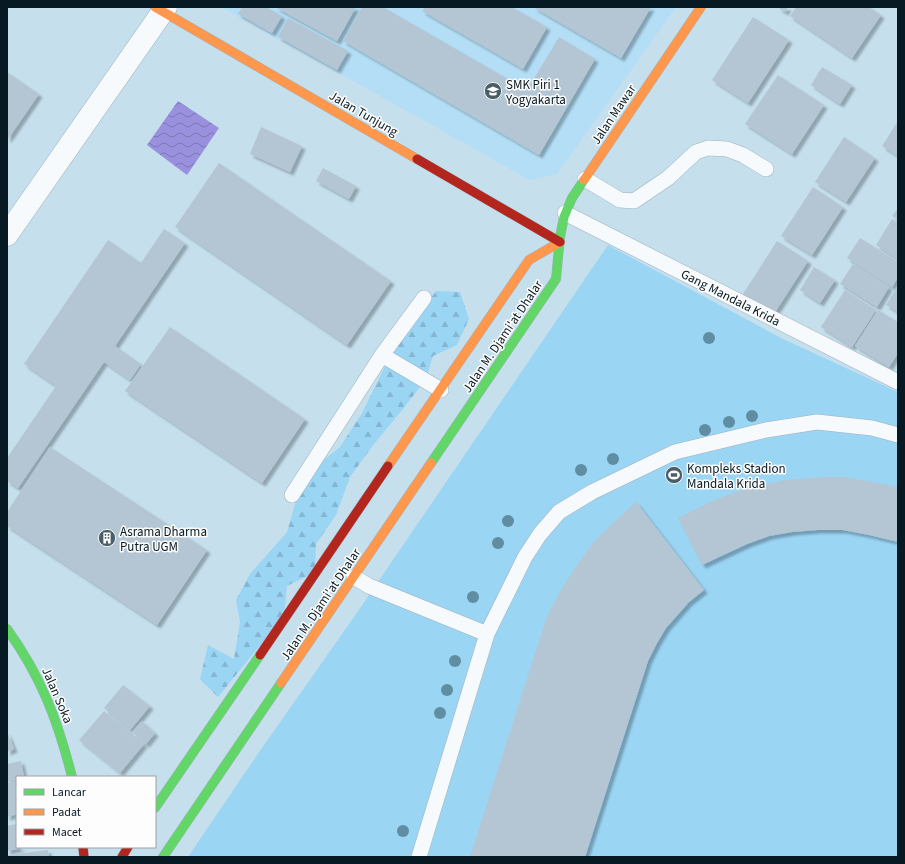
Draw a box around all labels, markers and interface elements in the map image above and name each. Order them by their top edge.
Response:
place label: SMK Piri 1 Yogyakarta [505,76,566,109]
school or university icon: SMK Piri 1 Yogyakarta [483,81,503,101]
street label: Jalan Mawar [587,81,641,148]
street label: Jalan Tunjung [326,87,402,141]
street label: Gang Mandala Krida [678,265,783,331]
street label: Jalan M. Djami'at Dhalar [458,276,547,396]
place label: Kompleks Stadion Mandala Krida [687,460,786,493]
sports icon: Kompleks Stadion Mandala Krida [664,465,684,485]
place label: Asrama Dharma Putra UGM [120,523,207,556]
building icon: Asrama Dharma Putra UGM [97,528,117,548]
street label: Jalan M. Djami'at Dhalar [276,544,365,664]
street label: Jalan Soka [37,665,77,726]
legend [16,776,156,848]
text: Lancar [52,784,87,801]
text: Padat [52,804,81,821]
text: Macet [52,824,82,841]

